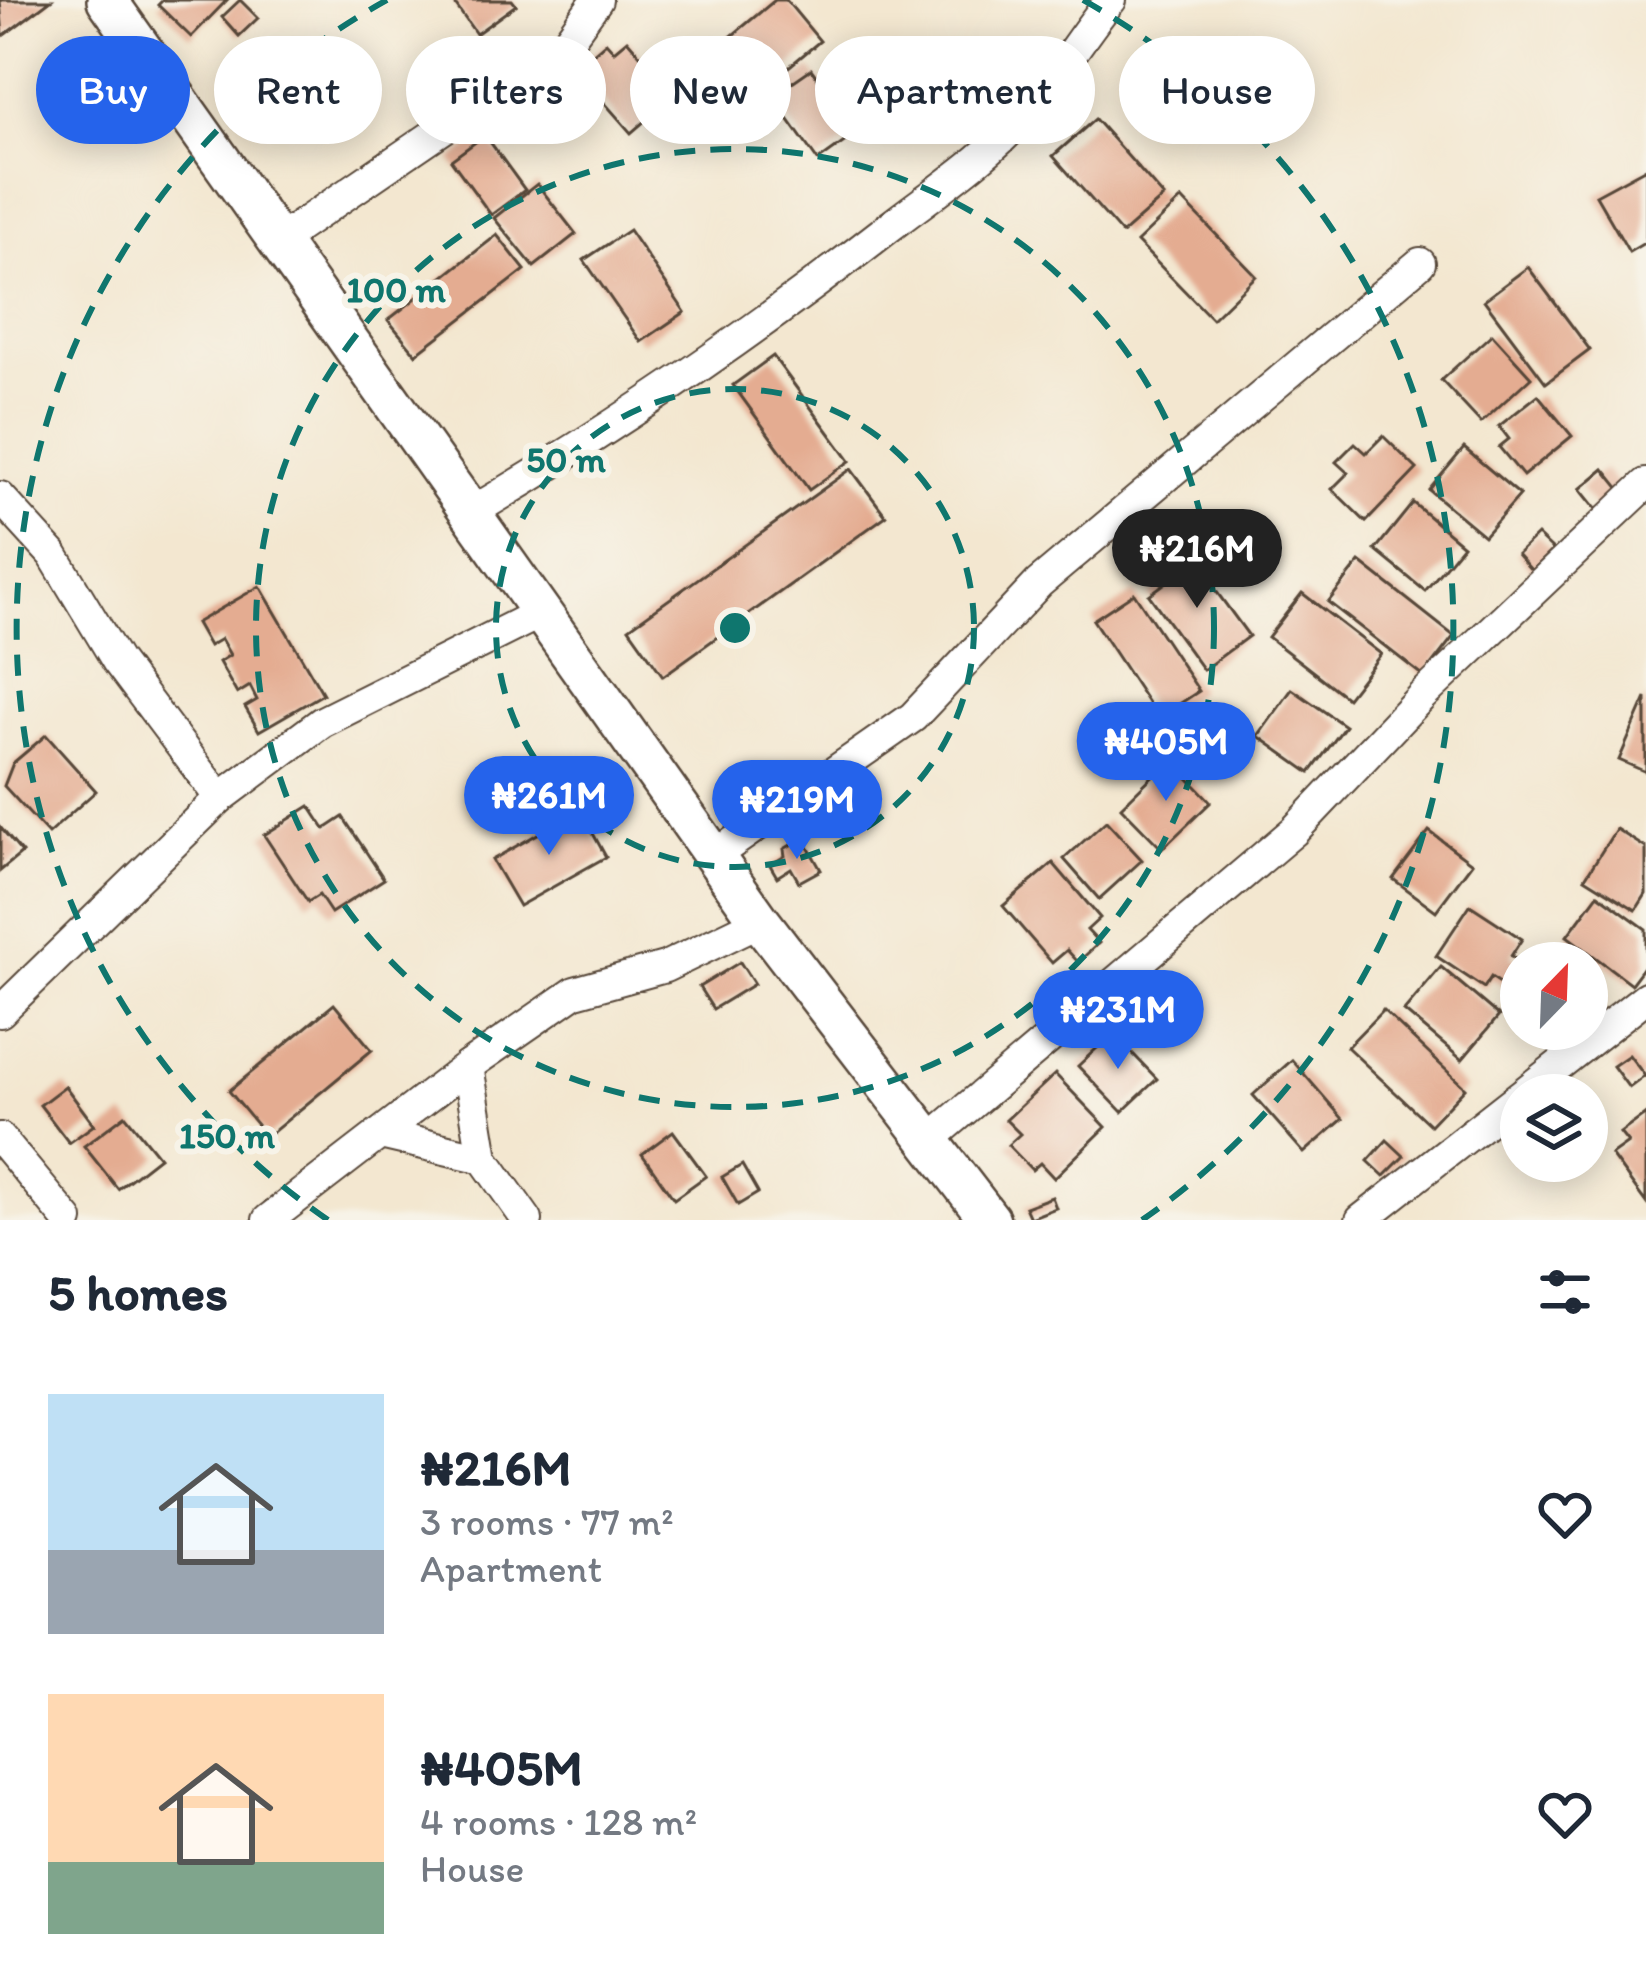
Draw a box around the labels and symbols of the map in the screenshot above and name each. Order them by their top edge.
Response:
text: 100 m [346,268,446,311]
text: 50 m [526,438,606,481]
pin: ₦216M [1113,509,1281,611]
centre of rings [714,607,756,649]
pin: ₦405M [1082,702,1250,804]
pin: ₦261M [465,756,633,858]
pin: ₦219M [713,760,881,862]
north arrow [1500,942,1608,1050]
pin: ₦231M [1034,970,1202,1072]
text: 150 m [179,1114,276,1157]

